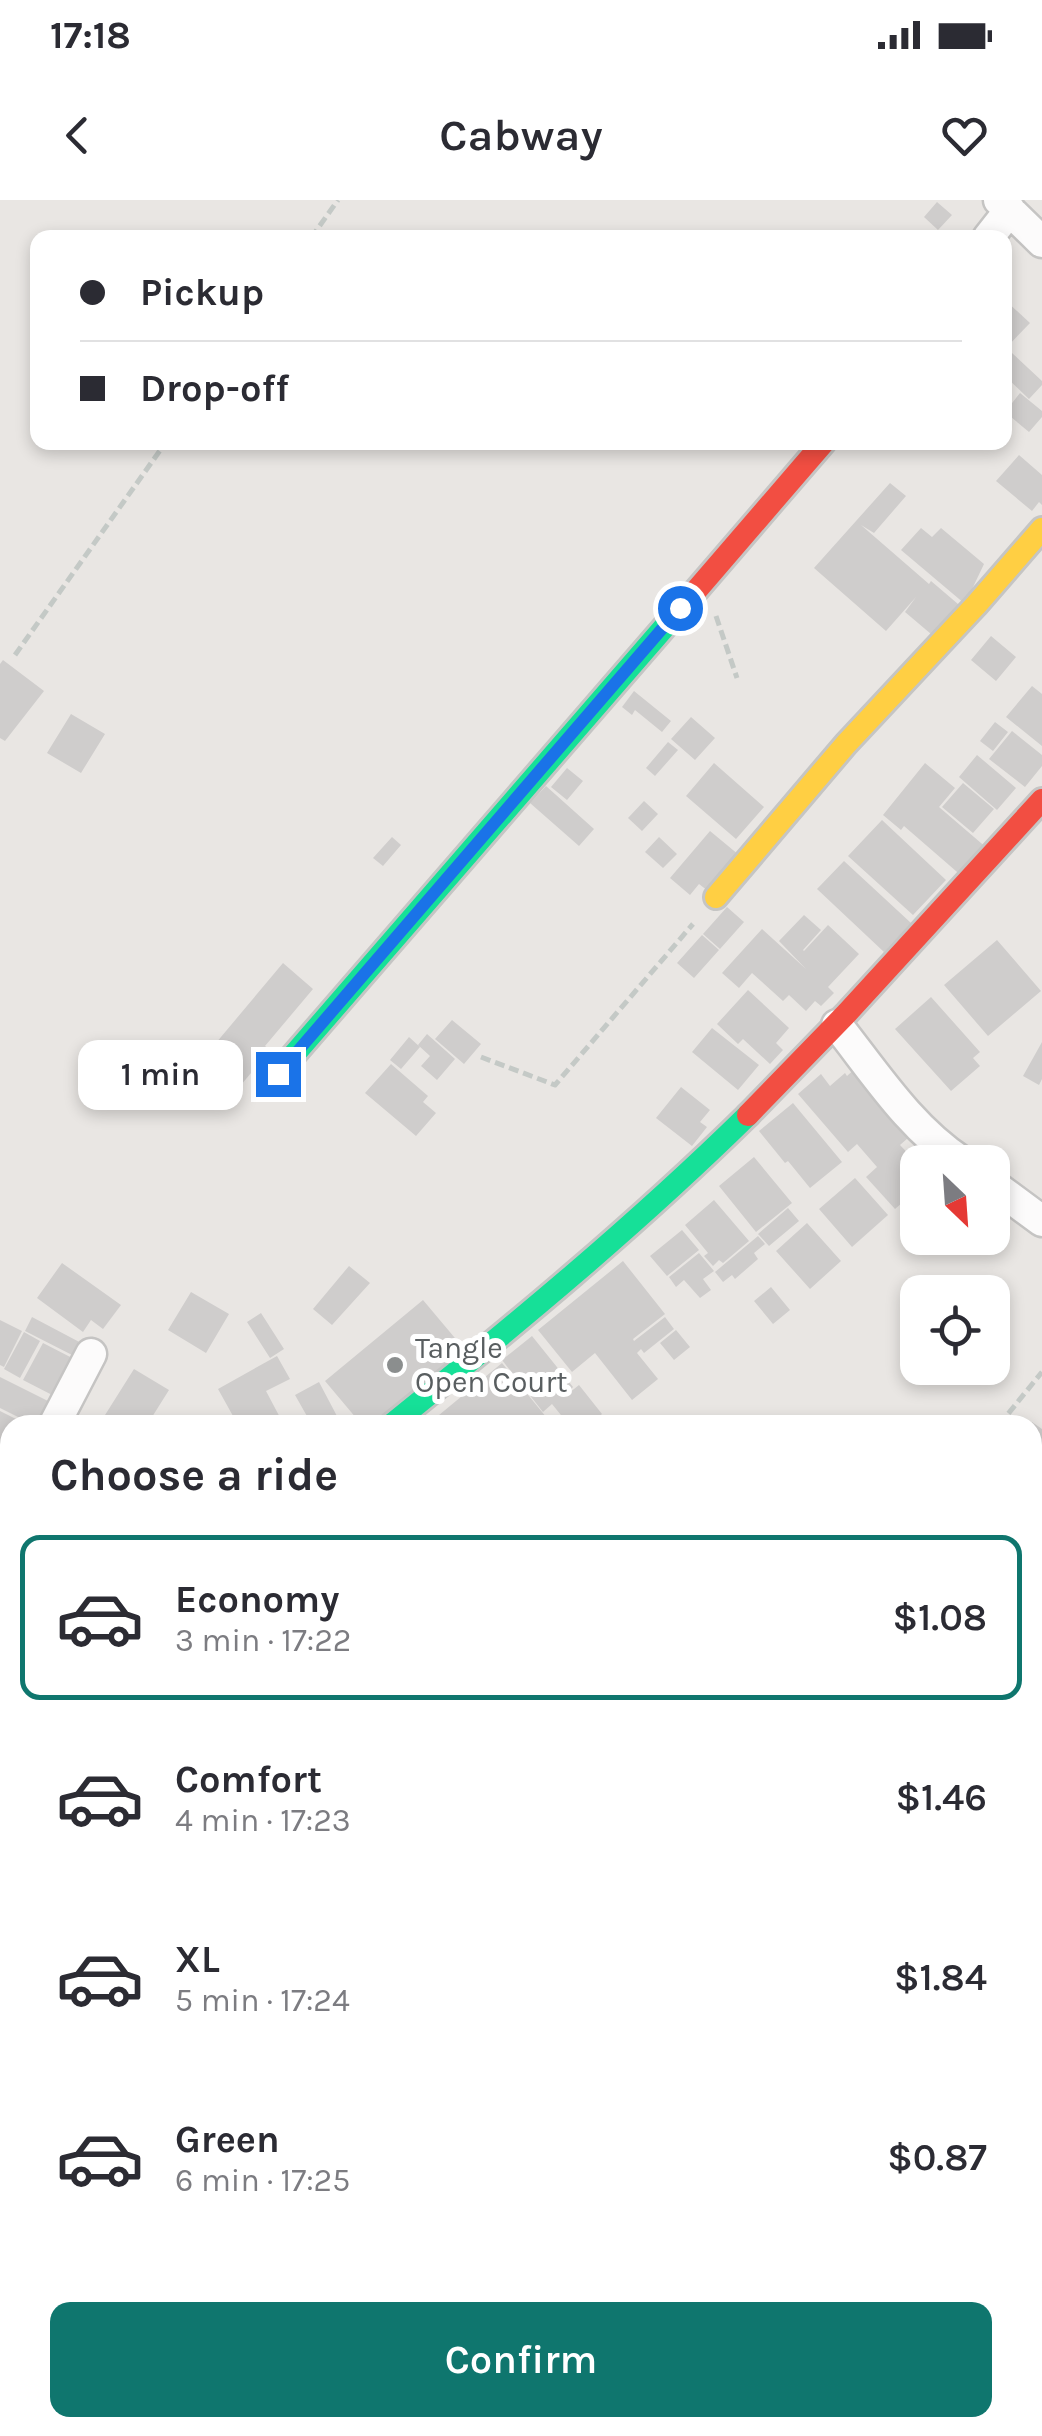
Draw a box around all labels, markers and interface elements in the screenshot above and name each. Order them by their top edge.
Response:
text: 17:18 [50,13,131,58]
icon: back [50,108,105,163]
icon: heart [937,108,992,163]
text: Cabway [439,109,603,161]
text: Pickup [140,270,264,315]
text: Drop-off [140,366,289,411]
route start [658,586,703,631]
callout: 1 min [78,1039,243,1109]
route end [256,1052,301,1097]
text: 1 min [121,1056,200,1093]
north arrow [900,1145,1010,1255]
map controls [900,1145,1010,1385]
button: locate [900,1275,1010,1385]
place label: Tangle Open Court [415,1330,568,1400]
marker: Tangle Open Court [384,1354,406,1376]
text: Choose a ride [50,1449,338,1501]
icon: car [55,1573,145,1663]
text: Economy [175,1577,339,1622]
text: $1.08 [892,1595,987,1640]
text: 3 min · 17:22 [175,1622,351,1659]
icon: car [55,1753,145,1843]
text: Comfort [175,1757,322,1802]
text: $1.46 [895,1775,987,1820]
text: 4 min · 17:23 [175,1802,351,1839]
icon: car [55,1933,145,2023]
text: XL [175,1937,220,1982]
text: $1.84 [894,1955,987,2000]
text: 5 min · 17:24 [175,1982,350,2019]
icon: car [55,2113,145,2203]
text: Green [175,2117,280,2162]
text: $0.87 [887,2135,987,2180]
text: 6 min · 17:25 [175,2162,350,2199]
button: Confirm [50,2302,992,2417]

